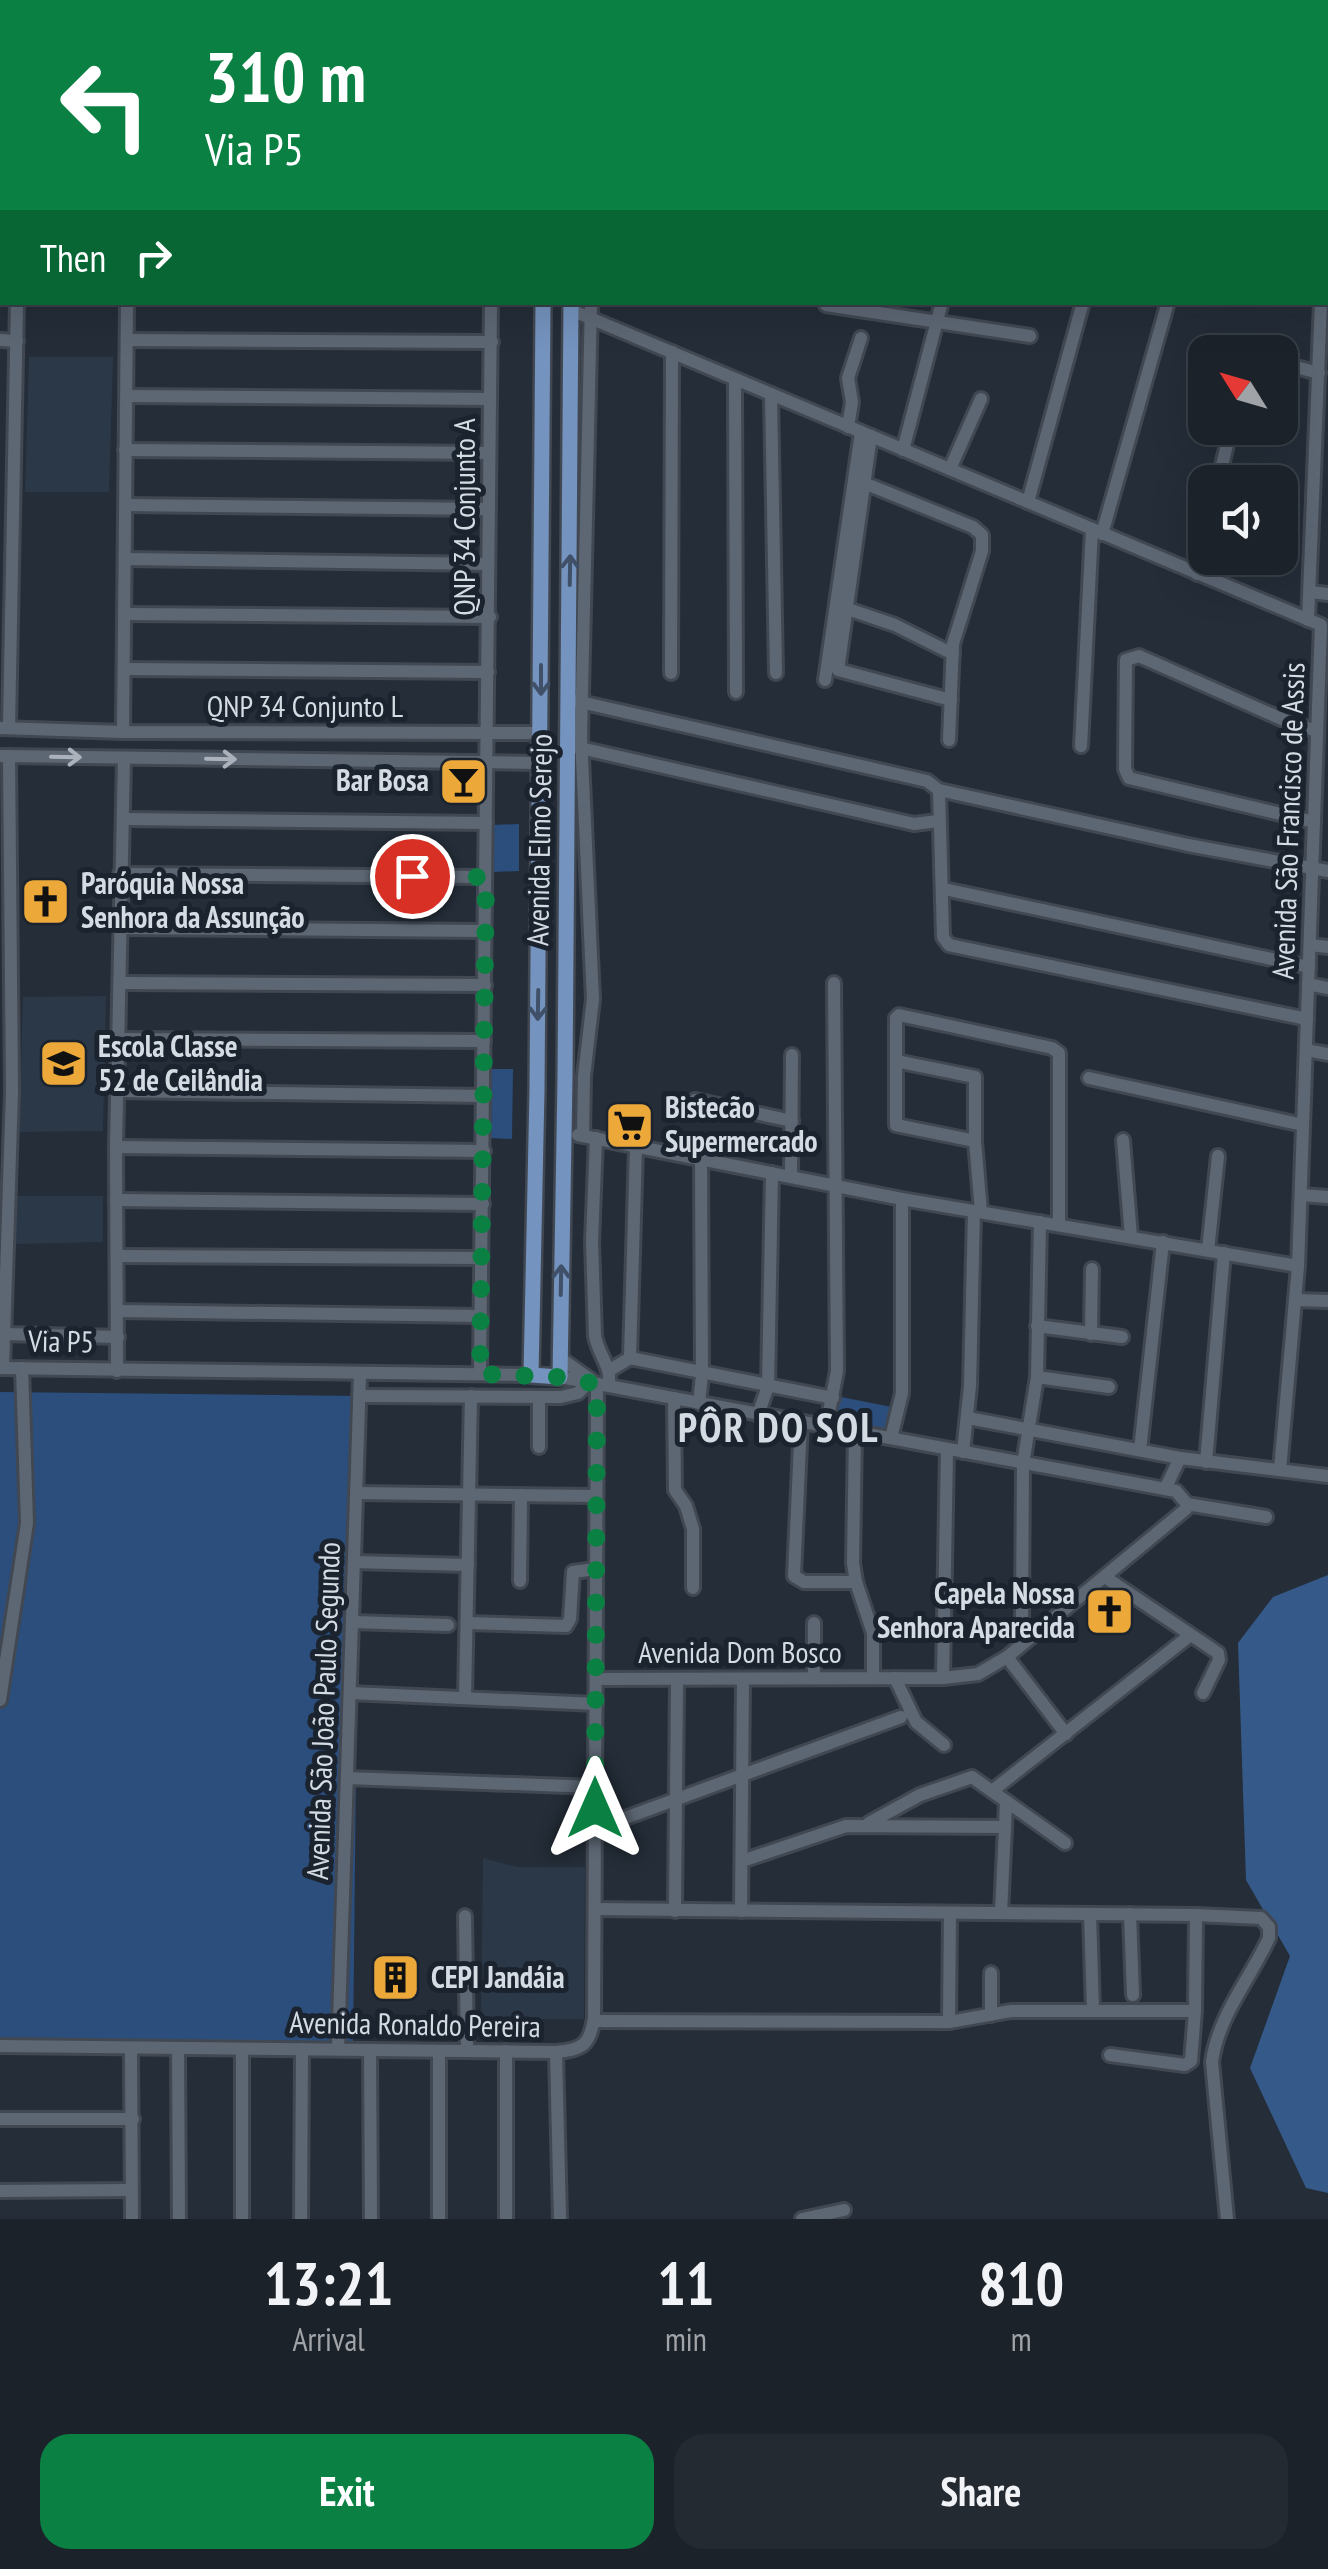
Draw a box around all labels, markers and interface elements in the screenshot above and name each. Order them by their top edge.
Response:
text: 310 m [205,31,366,121]
icon: left [40,40,170,170]
text: Via P5 [205,119,304,177]
icon: right [126,230,181,285]
text: Then [40,233,106,282]
north arrow [1188,335,1298,445]
map controls [1188,335,1298,575]
street label: QNP 34 Conjunto A [444,418,483,616]
button: sound [1188,465,1298,575]
one-way arrow [560,554,580,586]
street label: Avenida São Francisco de Assis [1262,662,1313,980]
one-way arrow [532,663,551,695]
street label: QNP 34 Conjunto L [207,686,404,725]
street label: Avenida Elmo Serejo [517,734,560,946]
one-way arrow [50,748,82,766]
one-way arrow [204,750,237,768]
bar icon: Bar Bosa [438,755,490,807]
place label: Bar Bosa [336,760,429,799]
pin [370,834,455,919]
icon: arrive [385,849,440,904]
place label: Paróquia Nossa Senhora da Assunção [81,863,305,936]
church icon: Paróquia Nossa Senhora da Assunção [20,875,72,927]
one-way arrow [528,988,548,1020]
place label: Escola Classe 52 de Ceilândia [98,1026,263,1099]
school or university icon: Escola Classe 52 de Ceilândia [37,1038,89,1090]
place label: Bistecão Supermercado [665,1087,818,1160]
supermarket icon: Bistecão Supermercado [604,1099,656,1151]
one-way arrow [552,1264,570,1296]
street label: Via P5 [27,1320,94,1361]
district label: PÔR DO SOL [678,1401,880,1453]
street label: Avenida São João Paulo Segundo [297,1541,348,1881]
place label: Capela Nossa Senhora Aparecida [877,1573,1075,1646]
church icon: Capela Nossa Senhora Aparecida [1084,1585,1136,1637]
street label: Avenida Dom Bosco [638,1632,842,1671]
position arrow [543,1756,647,1860]
building icon: CEPI Jandáia [370,1952,422,2004]
place label: CEPI Jandáia [431,1957,565,1996]
street label: Avenida Ronaldo Pereira [289,2002,541,2045]
text: 13:21 [264,2244,393,2322]
text: 11 [657,2244,715,2322]
text: 810 [978,2244,1064,2322]
text: Arrival [292,2318,365,2360]
text: min [665,2318,707,2360]
text: m [1011,2318,1032,2360]
button: Exit [40,2434,654,2549]
button: Share [674,2434,1288,2549]

